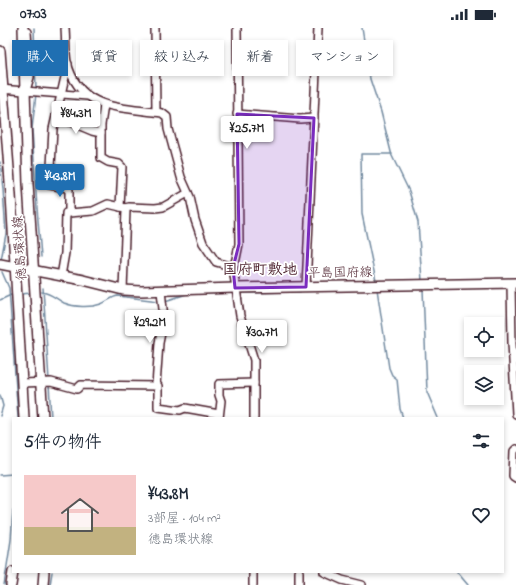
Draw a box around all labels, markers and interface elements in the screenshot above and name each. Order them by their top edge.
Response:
text: 07:03 [20,3,47,25]
chip: 購入 [12,40,68,76]
chip: 賃貸 [76,40,132,76]
chip: 絞り込み [140,40,224,76]
chip: 新着 [232,40,288,76]
chip: マンション [296,40,393,76]
pin: ¥84.3M [43,101,109,135]
text: ¥84.3M [60,104,92,123]
pin: ¥25.7M [214,116,280,150]
text: ¥25.7M [230,119,264,138]
pin: ¥43.8M [27,164,93,198]
text: ¥43.8M [44,167,76,186]
street label: 徳島環状線 [8,214,32,281]
district label: 国府町敷地 [222,259,298,281]
street label: 平島国府線 [307,263,374,283]
pin: ¥29.2M [117,310,183,344]
text: ¥29.2M [134,313,166,332]
map controls [464,317,504,405]
button: locate [464,317,504,357]
pin: ¥30.7M [229,320,295,354]
text: ¥30.7M [246,323,278,342]
button: layers [464,365,504,405]
text: 5件の物件 [24,430,102,455]
icon: filters [470,430,492,452]
text: ¥43.8M [148,482,189,507]
icon: home [56,491,104,539]
icon: heart [470,504,492,526]
text: 3部屋 · 104 m² [148,509,221,528]
text: 徳島環状線 [148,530,213,549]

